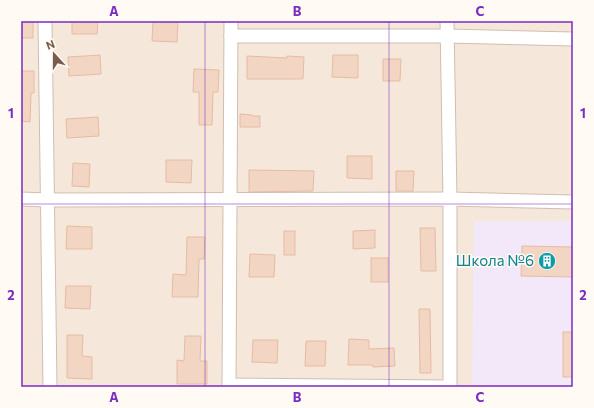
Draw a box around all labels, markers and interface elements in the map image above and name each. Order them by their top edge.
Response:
text: A [109,3,119,19]
text: B [293,3,302,19]
text: C [476,3,485,19]
north arrow [34,34,74,74]
text: N [44,37,56,52]
text: 1 [8,105,14,121]
text: 1 [580,105,586,121]
place label: Школа №6 [456,251,534,269]
building icon: Школа №6 [537,251,557,271]
text: 2 [7,287,15,303]
text: 2 [579,287,587,303]
text: A [109,389,119,405]
text: B [293,389,302,405]
text: C [476,389,485,405]

